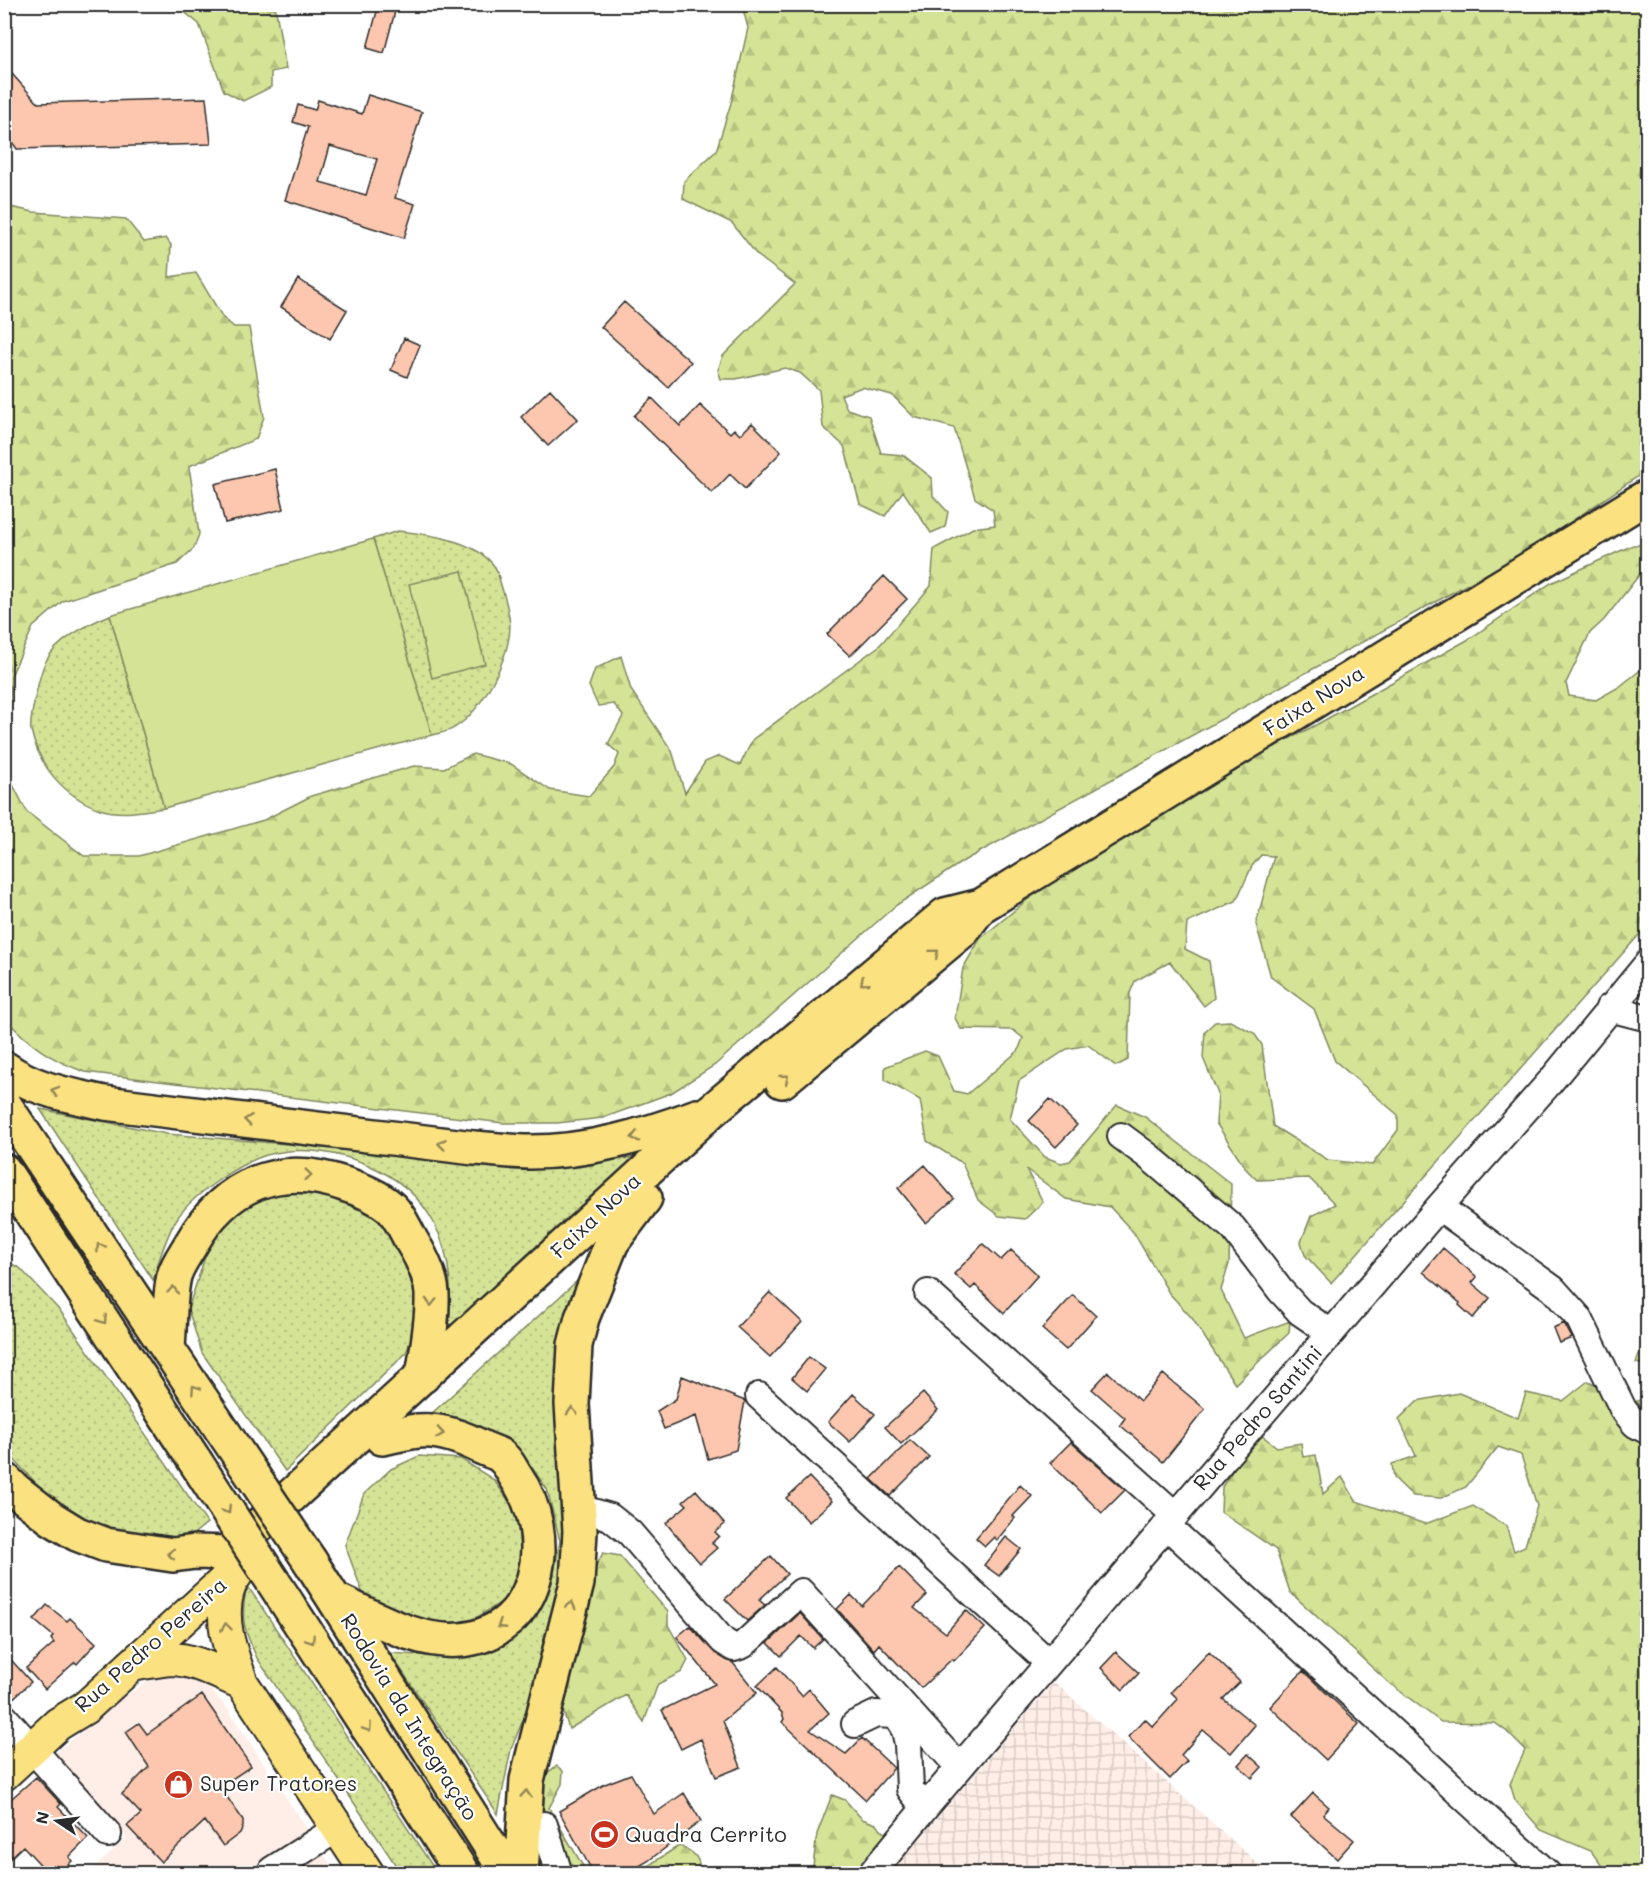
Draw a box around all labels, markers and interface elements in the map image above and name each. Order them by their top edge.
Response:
street label: Faixa Nova [1258,658,1369,741]
one-way arrow [928,950,939,961]
one-way arrow [860,975,871,986]
one-way arrow [778,1074,789,1085]
one-way arrow [51,1086,61,1098]
one-way arrow [243,1115,253,1127]
one-way arrow [630,1129,640,1142]
one-way arrow [437,1138,446,1151]
street label: Faixa Nova [544,1166,646,1264]
one-way arrow [303,1168,313,1181]
one-way arrow [96,1243,107,1254]
one-way arrow [166,1285,179,1294]
one-way arrow [425,1298,437,1307]
one-way arrow [95,1314,107,1324]
street label: Rua Pedro Santini [1186,1339,1327,1495]
one-way arrow [191,1385,202,1396]
one-way arrow [566,1406,579,1415]
one-way arrow [435,1427,444,1439]
one-way arrow [219,1504,231,1514]
one-way arrow [167,1548,176,1560]
street label: Rua Pedro Pereira [68,1570,232,1717]
one-way arrow [564,1600,577,1610]
street label: Rodovia da Integração [336,1608,485,1825]
one-way arrow [496,1618,507,1629]
one-way arrow [221,1623,233,1632]
one-way arrow [303,1633,314,1644]
one-way arrow [361,1722,372,1733]
shop icon: Super Tratores [163,1768,195,1800]
place label: Super Tratores [200,1769,357,1796]
one-way arrow [520,1790,533,1799]
north arrow [27,1791,87,1851]
text: N [30,1809,53,1826]
sports icon: Quadra Cerrito [588,1819,620,1851]
place label: Quadra Cerrito [625,1820,787,1847]

